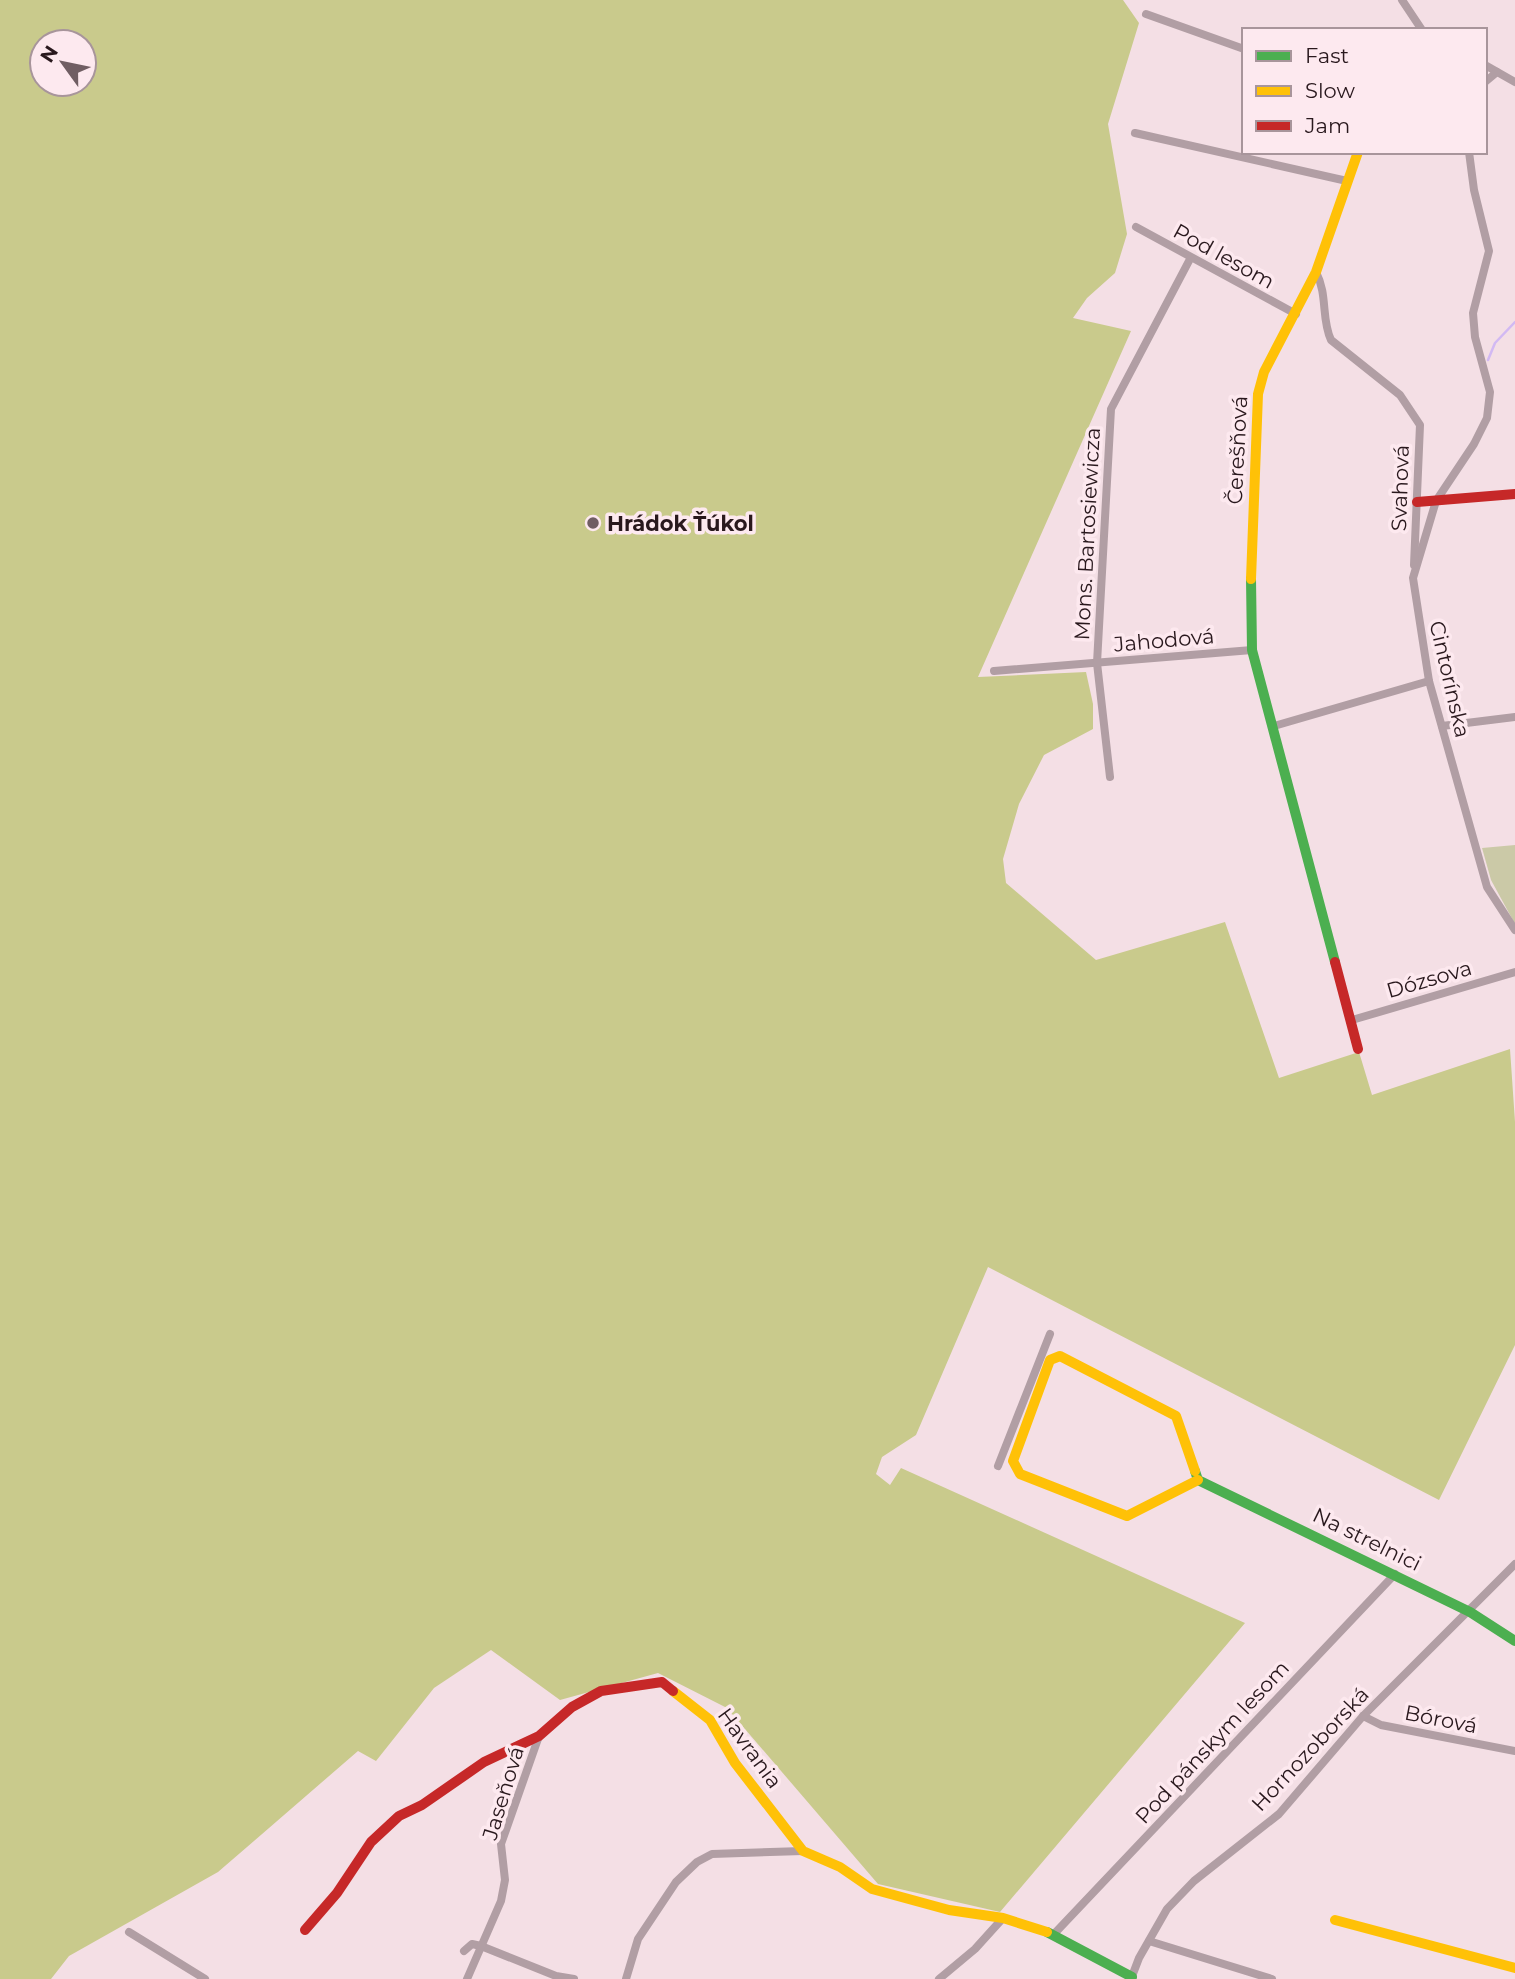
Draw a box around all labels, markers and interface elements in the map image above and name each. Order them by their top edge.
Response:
north arrow [28,28,98,98]
legend [1242,28,1487,154]
text: N [35,41,63,67]
text: Fast [1305,43,1349,68]
text: Slow [1305,78,1355,103]
text: Jam [1304,113,1350,138]
street label: Pod lesom [1169,218,1279,294]
street label: Čerešňová [1222,395,1252,505]
street label: Mons. Bartosiewicza [1069,427,1105,641]
street label: Svahová [1386,444,1414,532]
place label: Hrádok Ťúkol [607,511,754,536]
marker: Hrádok Ťúkol [585,515,601,531]
street label: Cintorínska [1424,618,1476,740]
street label: Jahodová [1112,623,1215,657]
street label: Dózsova [1383,955,1475,1003]
street label: Na strelnici [1309,1502,1425,1576]
street label: Pod pánskym lesom [1130,1655,1294,1829]
street label: Hornozoborská [1246,1682,1374,1816]
street label: Bórová [1403,1700,1479,1738]
street label: Havrania [713,1703,787,1793]
street label: Jaseňová [477,1743,529,1844]

